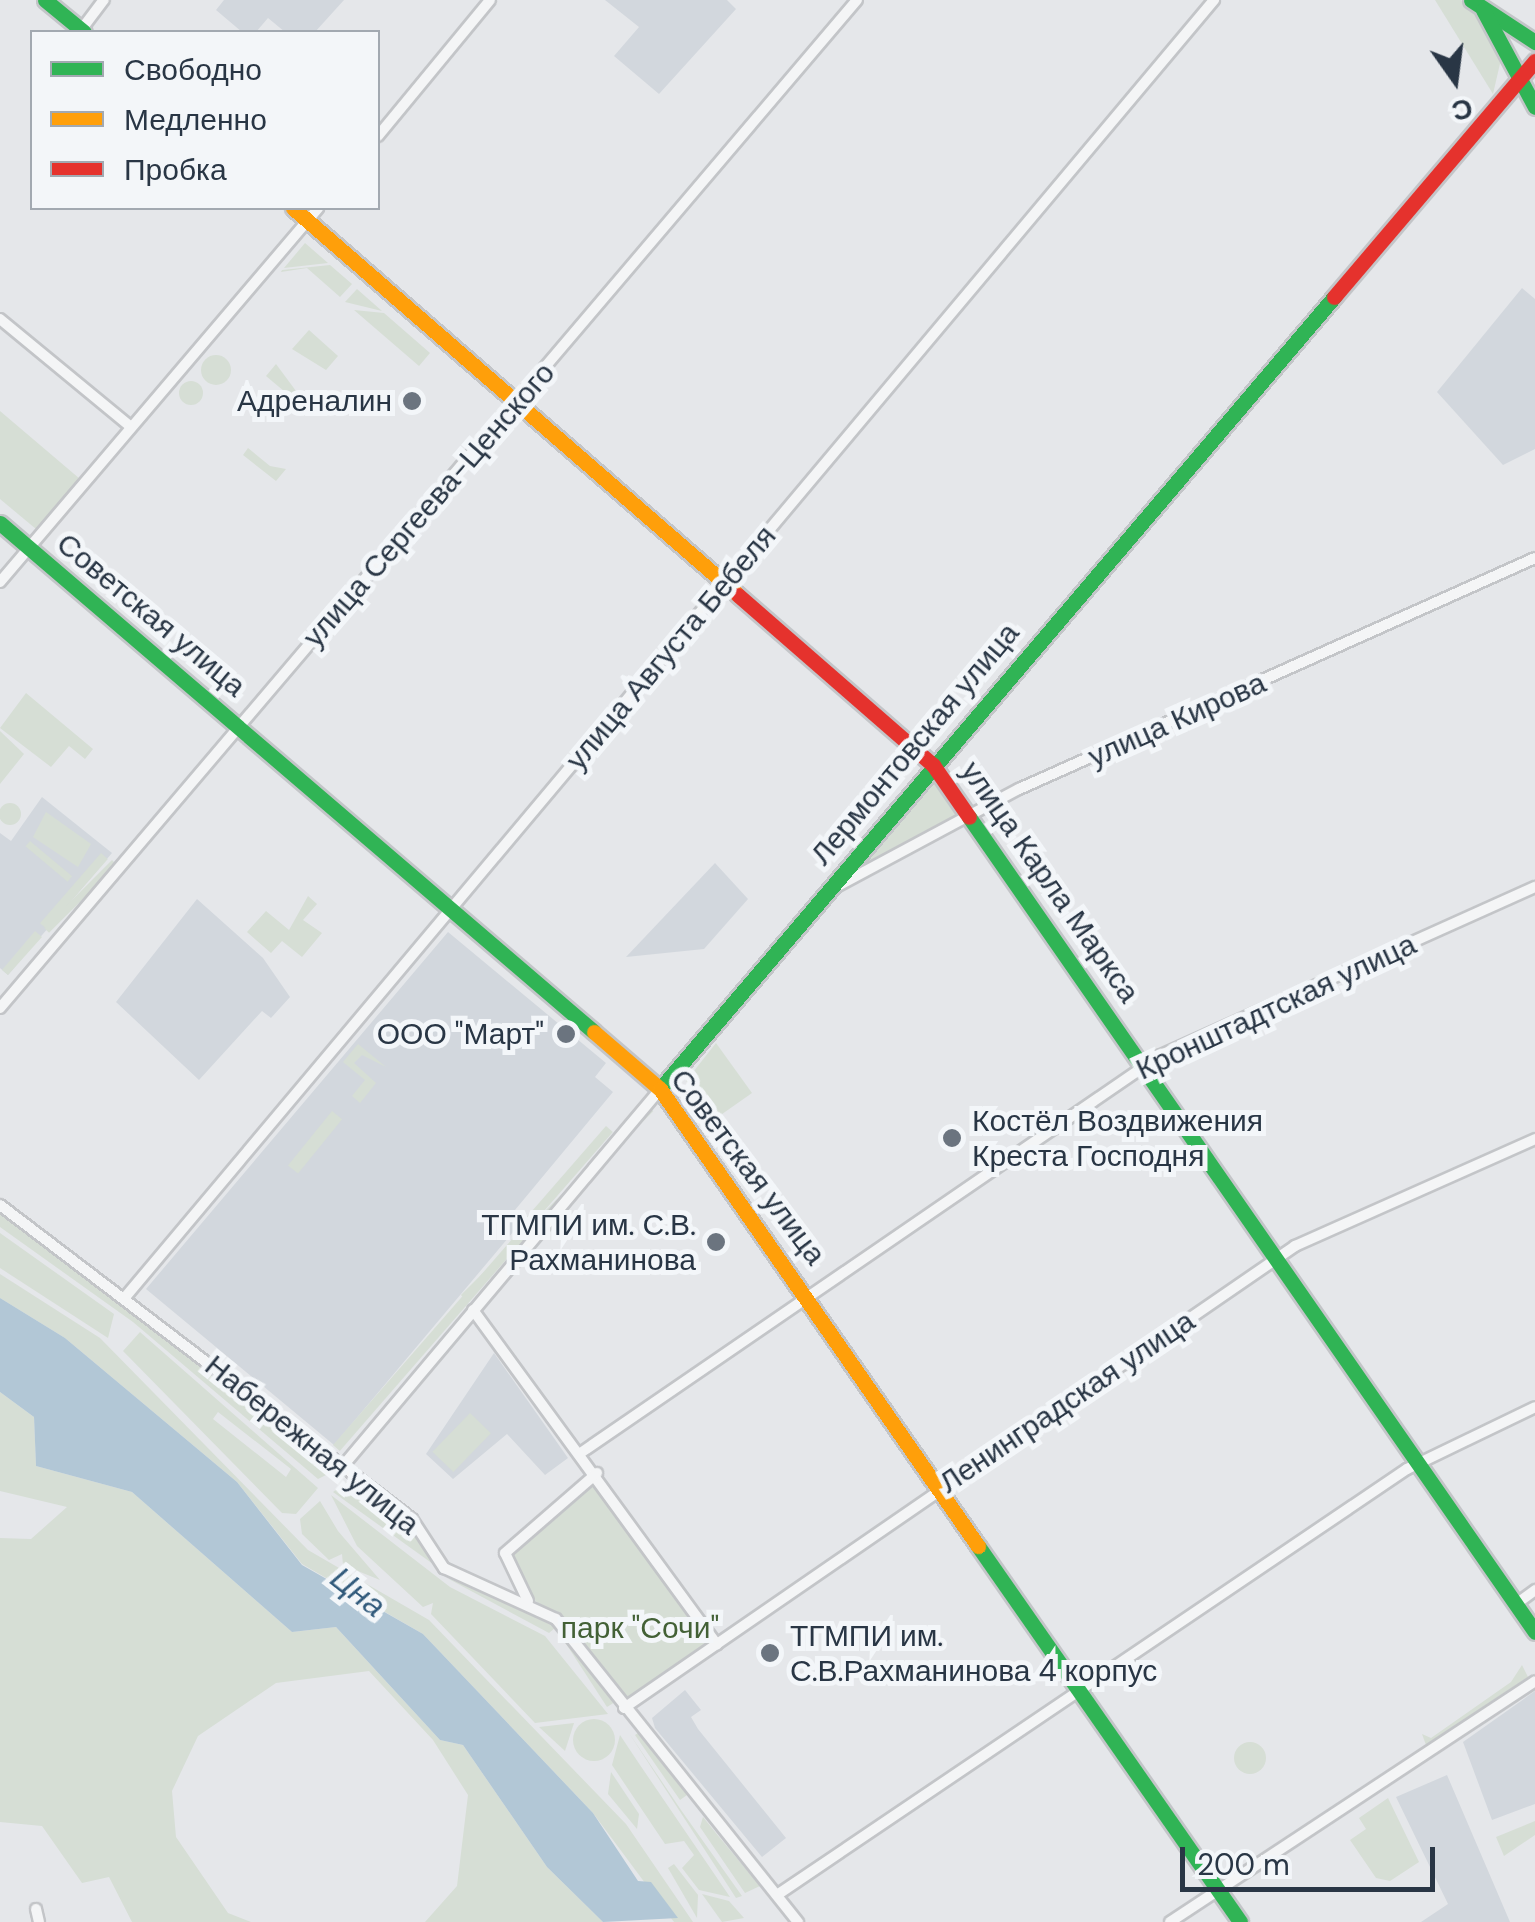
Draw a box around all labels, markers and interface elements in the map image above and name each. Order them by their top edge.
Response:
legend [30,30,380,210]
north arrow [1405,30,1505,130]
text: Свободно [124,50,262,89]
text: С [1448,89,1477,130]
text: Медленно [124,100,267,139]
text: Пробка [124,150,227,189]
street label: улица Сергеева-Ценского [296,355,562,655]
place label: Адреналин [237,383,392,419]
marker: Адреналин [401,390,423,412]
street label: улица Августа Бебеля [558,519,784,777]
street label: Советская улица [49,526,253,704]
street label: Лермонтовская улица [803,616,1027,872]
street label: улица Кирова [1083,665,1271,775]
street label: улица Карла Маркса [953,754,1147,1010]
street label: Кронштадтская улица [1130,926,1422,1088]
place label: ООО "Март" [377,1016,544,1052]
marker: ООО "Март" [553,1021,579,1047]
street label: Советская улица [663,1062,833,1272]
place label: Костёл Воздвижения Креста Господня [972,1103,1263,1174]
marker: Костёл Воздвижения Креста Господня [941,1127,963,1149]
place label: ТГМПИ им. С.В. Рахманинова [481,1207,696,1278]
marker: ТГМПИ им. С.В. Рахманинова [705,1231,727,1253]
street label: Ленинградская улица [932,1303,1202,1501]
street label: Набережная улица [198,1348,426,1542]
water label: Цна [323,1559,393,1625]
park label: парк "Сочи" [561,1610,719,1646]
place label: ТГМПИ им. С.В.Рахманинова 4 корпус [790,1618,1157,1688]
marker: ТГМПИ им. С.В.Рахманинова 4 корпус [759,1642,781,1664]
scale bar [1185,1827,1440,1889]
text: 200 m [1197,1845,1290,1884]

